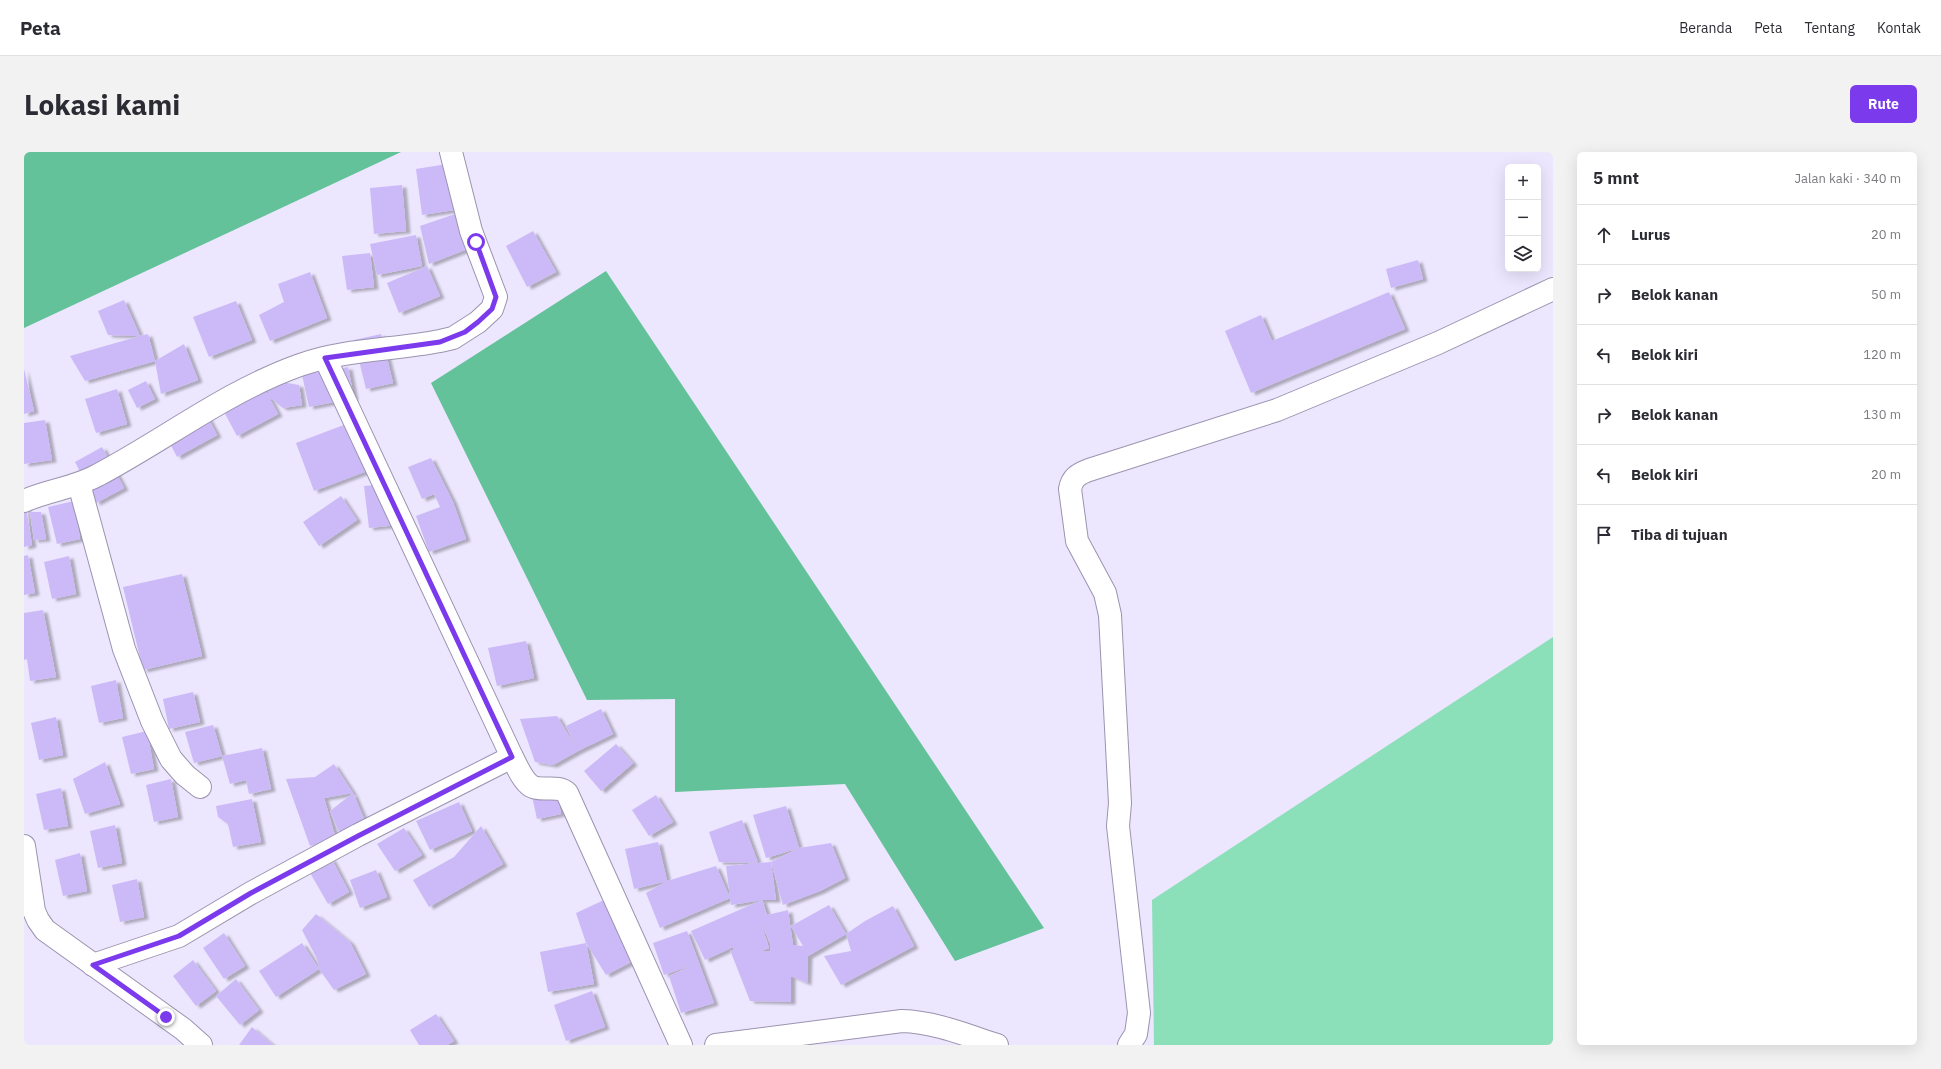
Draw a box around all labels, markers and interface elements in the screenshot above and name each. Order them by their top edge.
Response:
text: Peta [20,16,61,40]
text: Beranda [1679,19,1732,37]
text: Peta [1754,19,1782,37]
text: Tentang [1804,19,1855,37]
text: Kontak [1877,19,1921,37]
button: Rute [1850,85,1917,123]
text: Lokasi kami [24,86,180,123]
map controls [1505,164,1541,272]
button: + [1505,164,1541,200]
text: 5 mnt [1593,167,1639,189]
text: Jalan kaki · 340 m [1794,170,1901,187]
button: − [1505,200,1541,236]
icon: ahead [1593,224,1615,246]
text: Lurus [1631,225,1670,244]
text: 20 m [1871,226,1901,243]
route start [467,233,485,251]
button: layers [1505,236,1541,272]
icon: right [1593,284,1615,306]
text: Belok kanan [1631,285,1718,304]
text: 50 m [1871,286,1901,303]
icon: left [1593,344,1615,366]
text: Belok kiri [1631,345,1698,364]
text: 120 m [1863,346,1901,363]
icon: right [1593,404,1615,426]
text: Belok kanan [1631,405,1718,424]
text: 130 m [1863,406,1901,423]
icon: left [1593,464,1615,486]
text: Belok kiri [1631,465,1698,484]
text: 20 m [1871,466,1901,483]
icon: arrive [1593,524,1615,546]
text: Tiba di tujuan [1631,525,1728,544]
route end [157,1008,175,1026]

